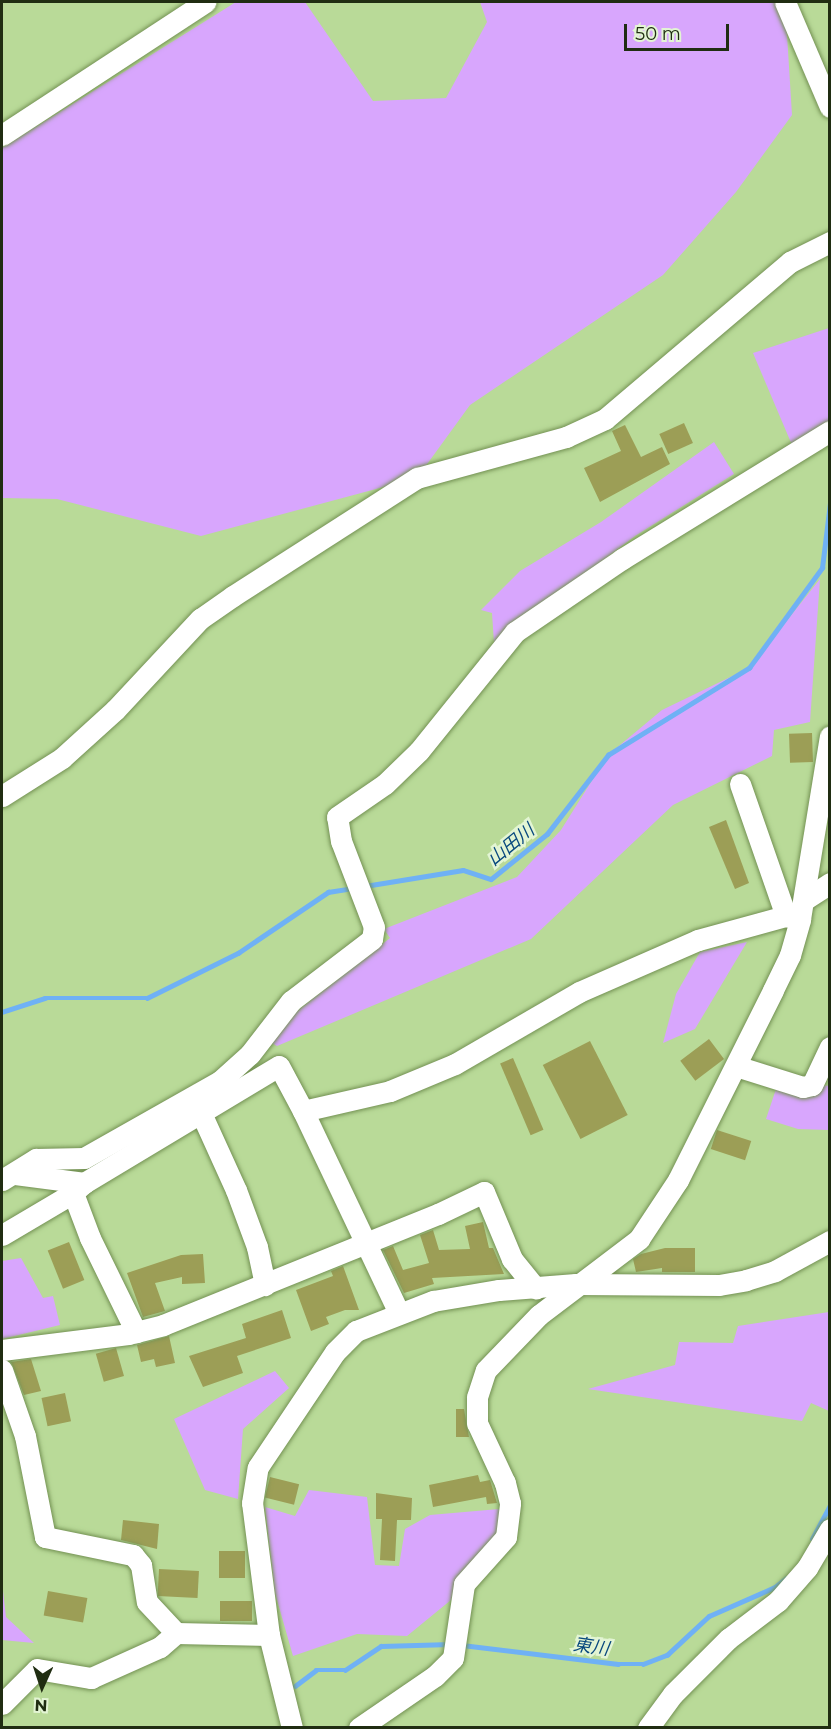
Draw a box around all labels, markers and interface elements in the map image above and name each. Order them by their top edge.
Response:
scale bar [627,12,732,50]
text: 50 m [635,23,681,45]
water label: 山田川 [483,820,539,870]
water label: 東川 [572,1634,610,1660]
north arrow [12,1657,72,1717]
text: N [34,1696,48,1715]

